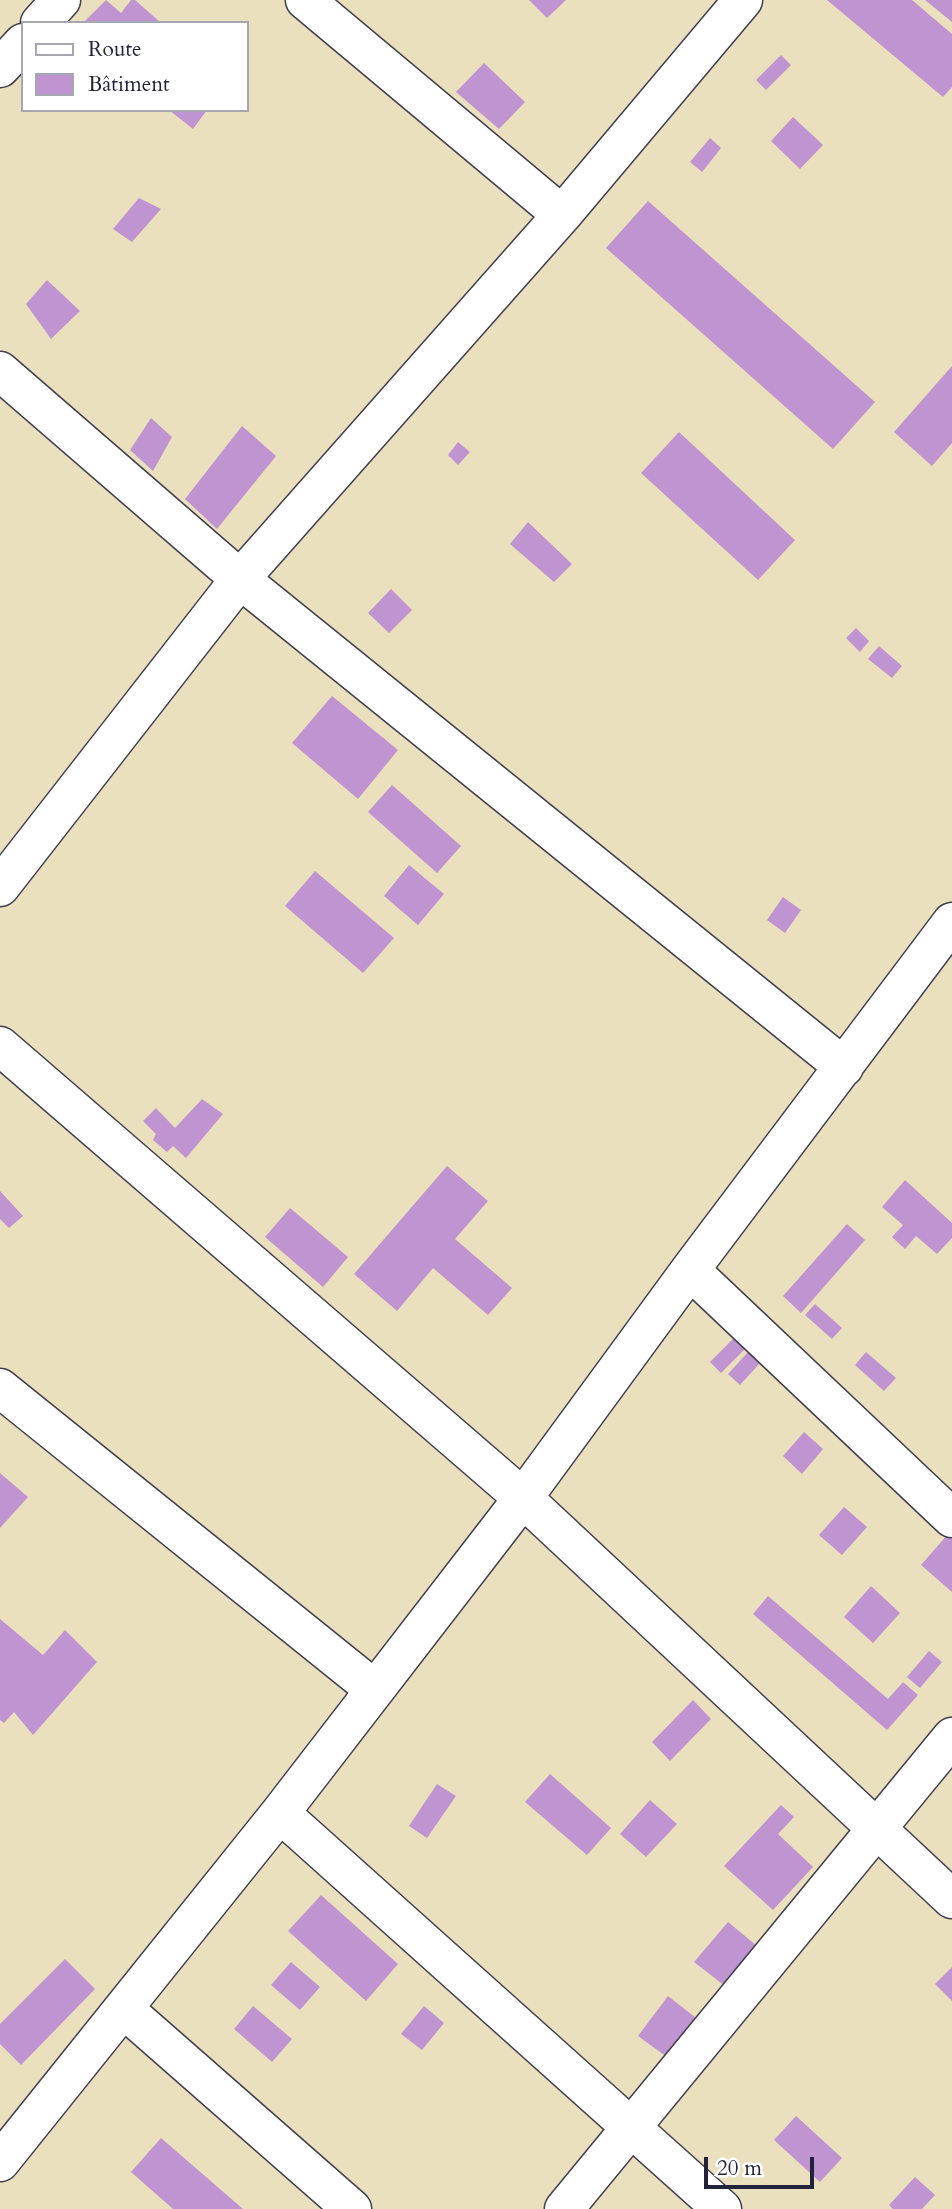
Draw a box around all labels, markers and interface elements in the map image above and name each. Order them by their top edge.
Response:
legend [21,21,248,112]
text: Route [88,35,142,64]
text: Bâtiment [88,70,170,99]
scale bar [707,2142,817,2186]
text: 20 m [717,2154,762,2183]

